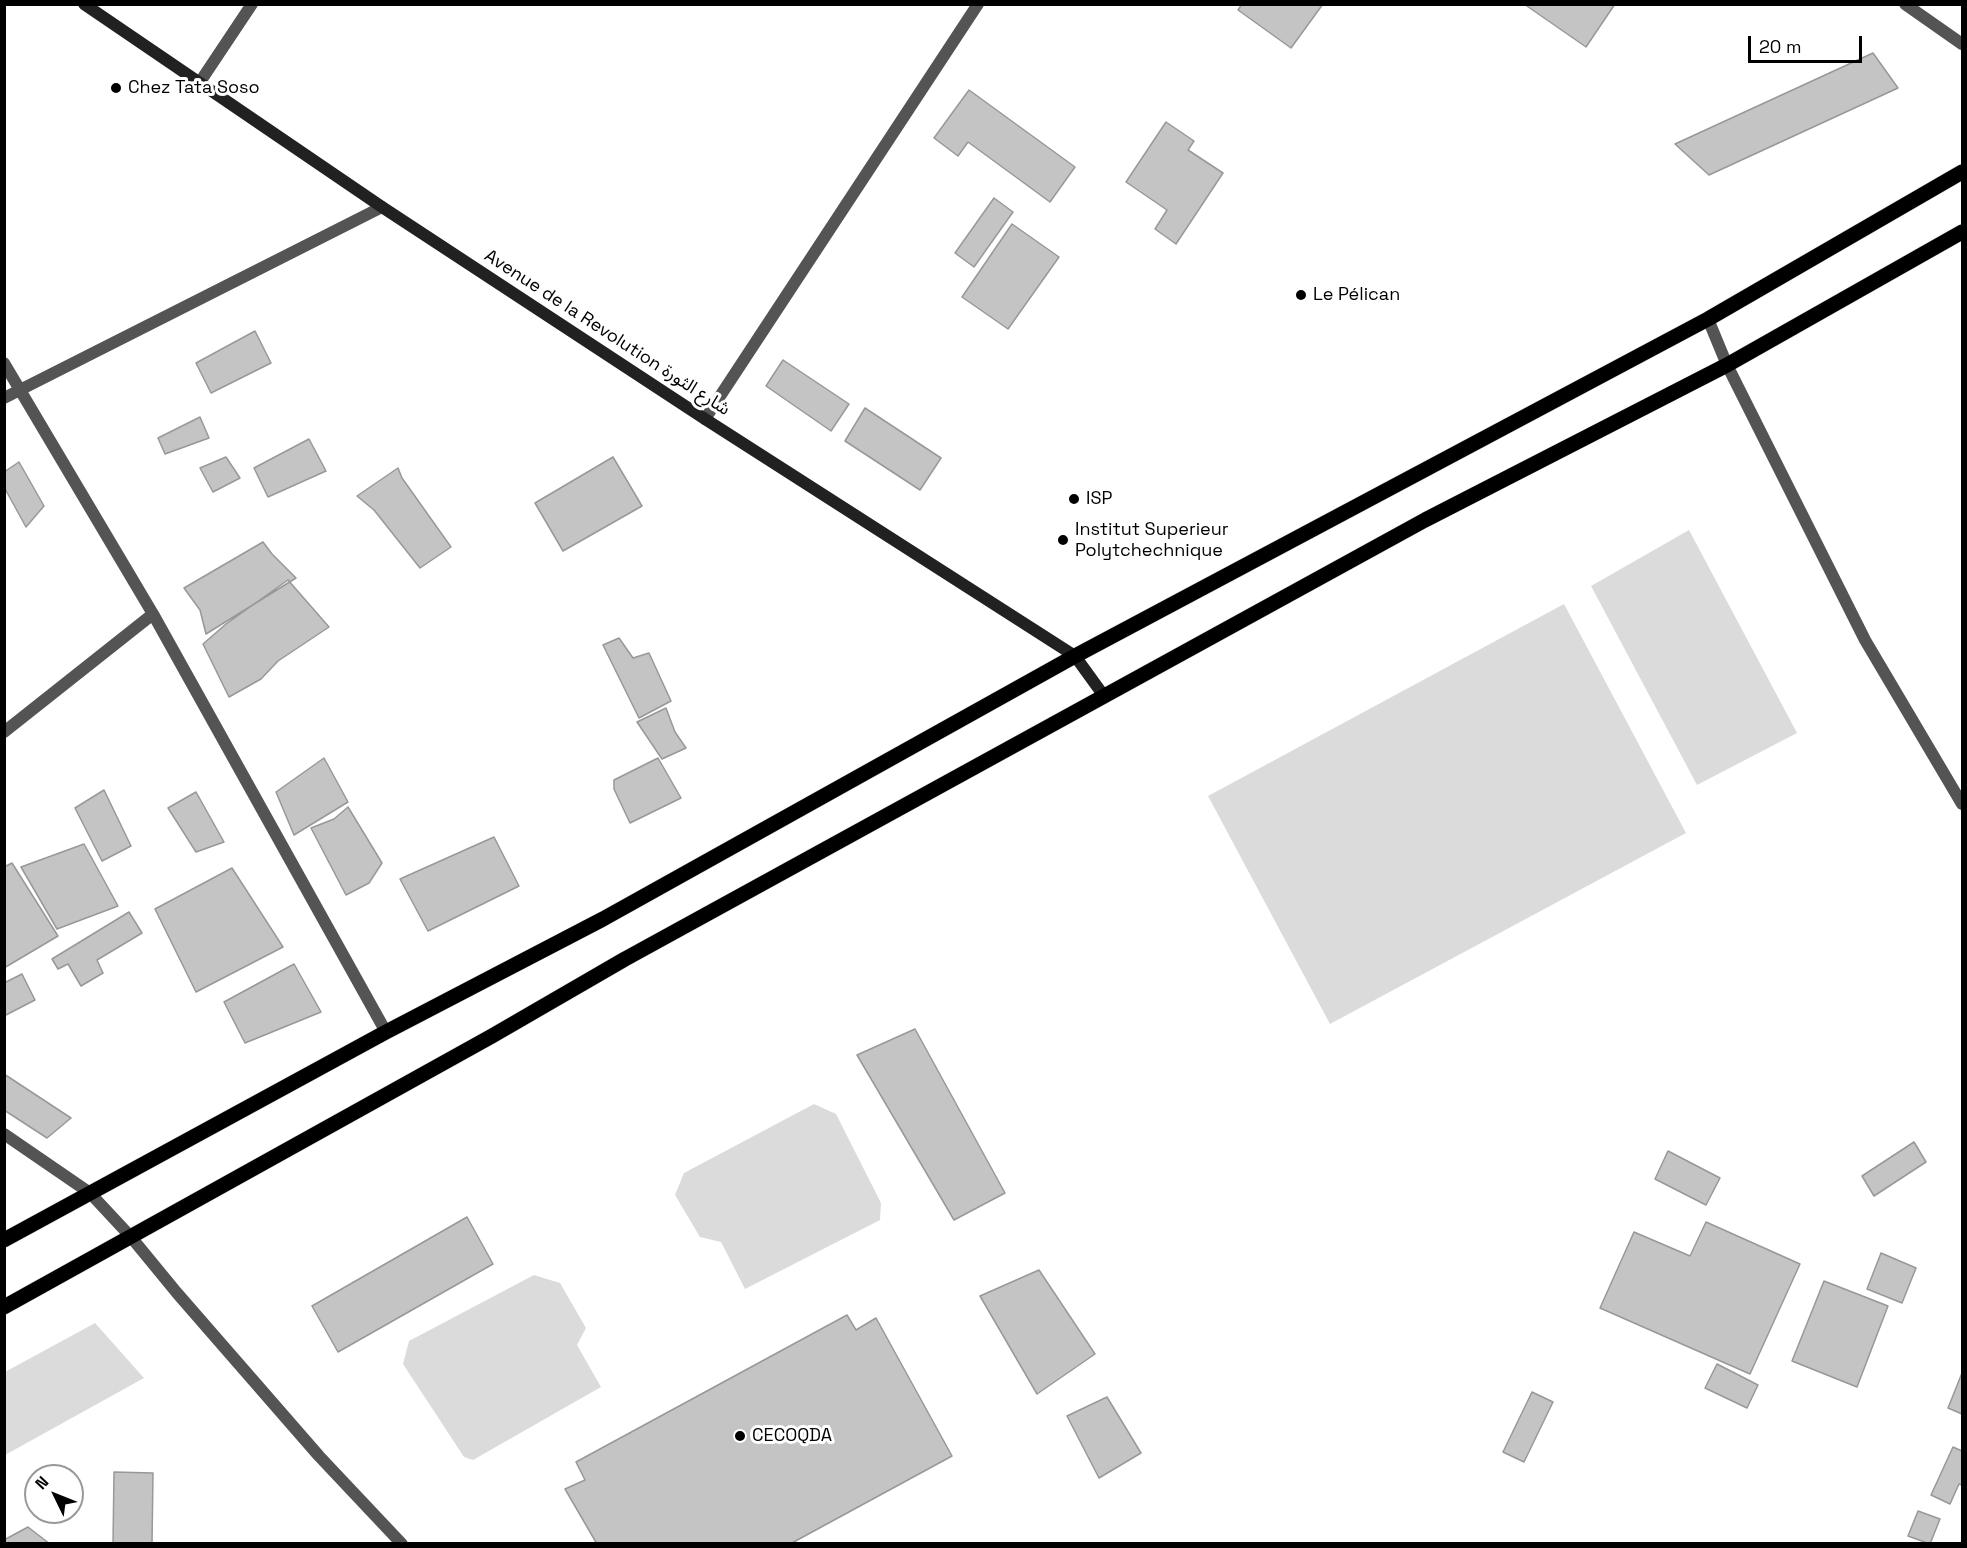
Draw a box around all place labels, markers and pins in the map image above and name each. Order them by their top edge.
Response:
place label: Chez Tata Soso [128,77,260,99]
marker: Chez Tata Soso [109,81,123,95]
place label: Le Pélican [1313,284,1400,306]
marker: Le Pélican [1294,288,1308,302]
place label: ISP [1086,488,1112,510]
marker: ISP [1067,492,1081,506]
place label: Institut Superieur Polytchechnique [1075,519,1229,562]
marker: Institut Superieur Polytchechnique [1056,533,1070,547]
place label: CECOQDA [752,1425,832,1447]
marker: CECOQDA [733,1429,747,1443]

